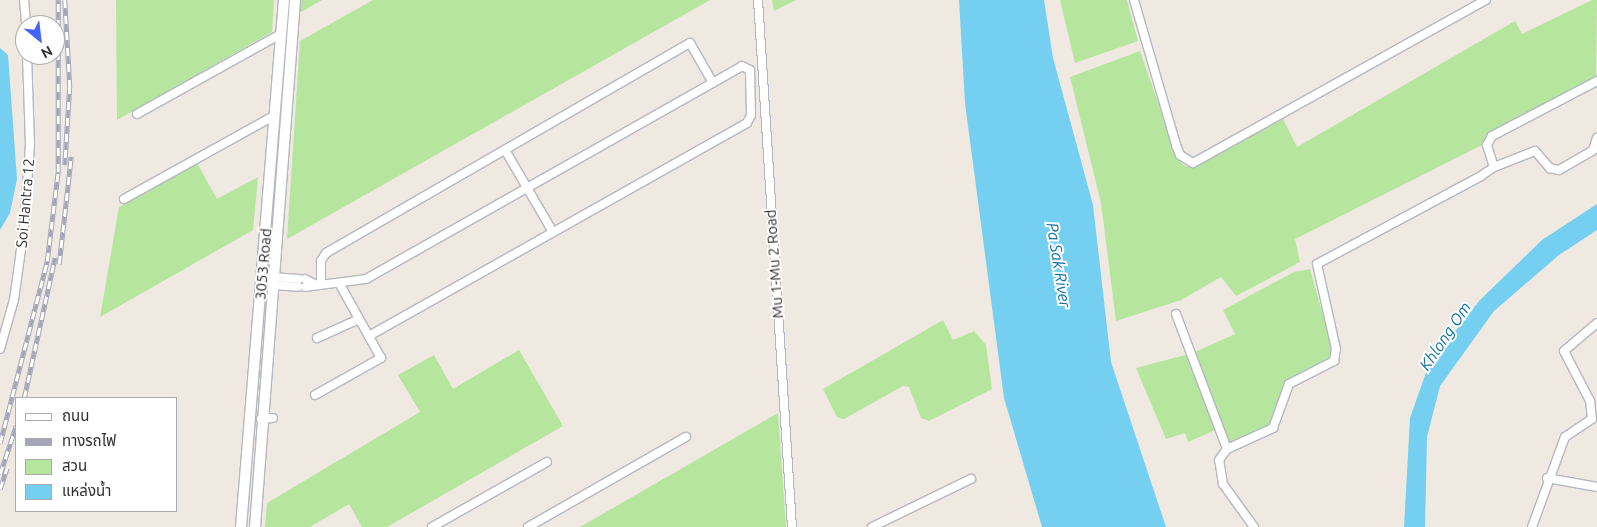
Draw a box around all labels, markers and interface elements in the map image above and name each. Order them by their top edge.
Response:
north arrow [15,15,65,65]
text: N [38,43,55,62]
street label: Soi Hantra 12 [12,157,38,249]
street label: Mu 1-Mu 2 Road [761,209,787,319]
water label: Pa Sak River [1043,221,1075,309]
street label: 3053 Road [251,227,275,301]
water label: Khlong Om [1415,298,1475,374]
legend [15,397,178,512]
text: ถนน [62,407,89,424]
text: ทางรถไฟ [62,432,116,449]
text: สวน [62,457,87,474]
text: แหล่งน้ำ [62,482,111,499]

